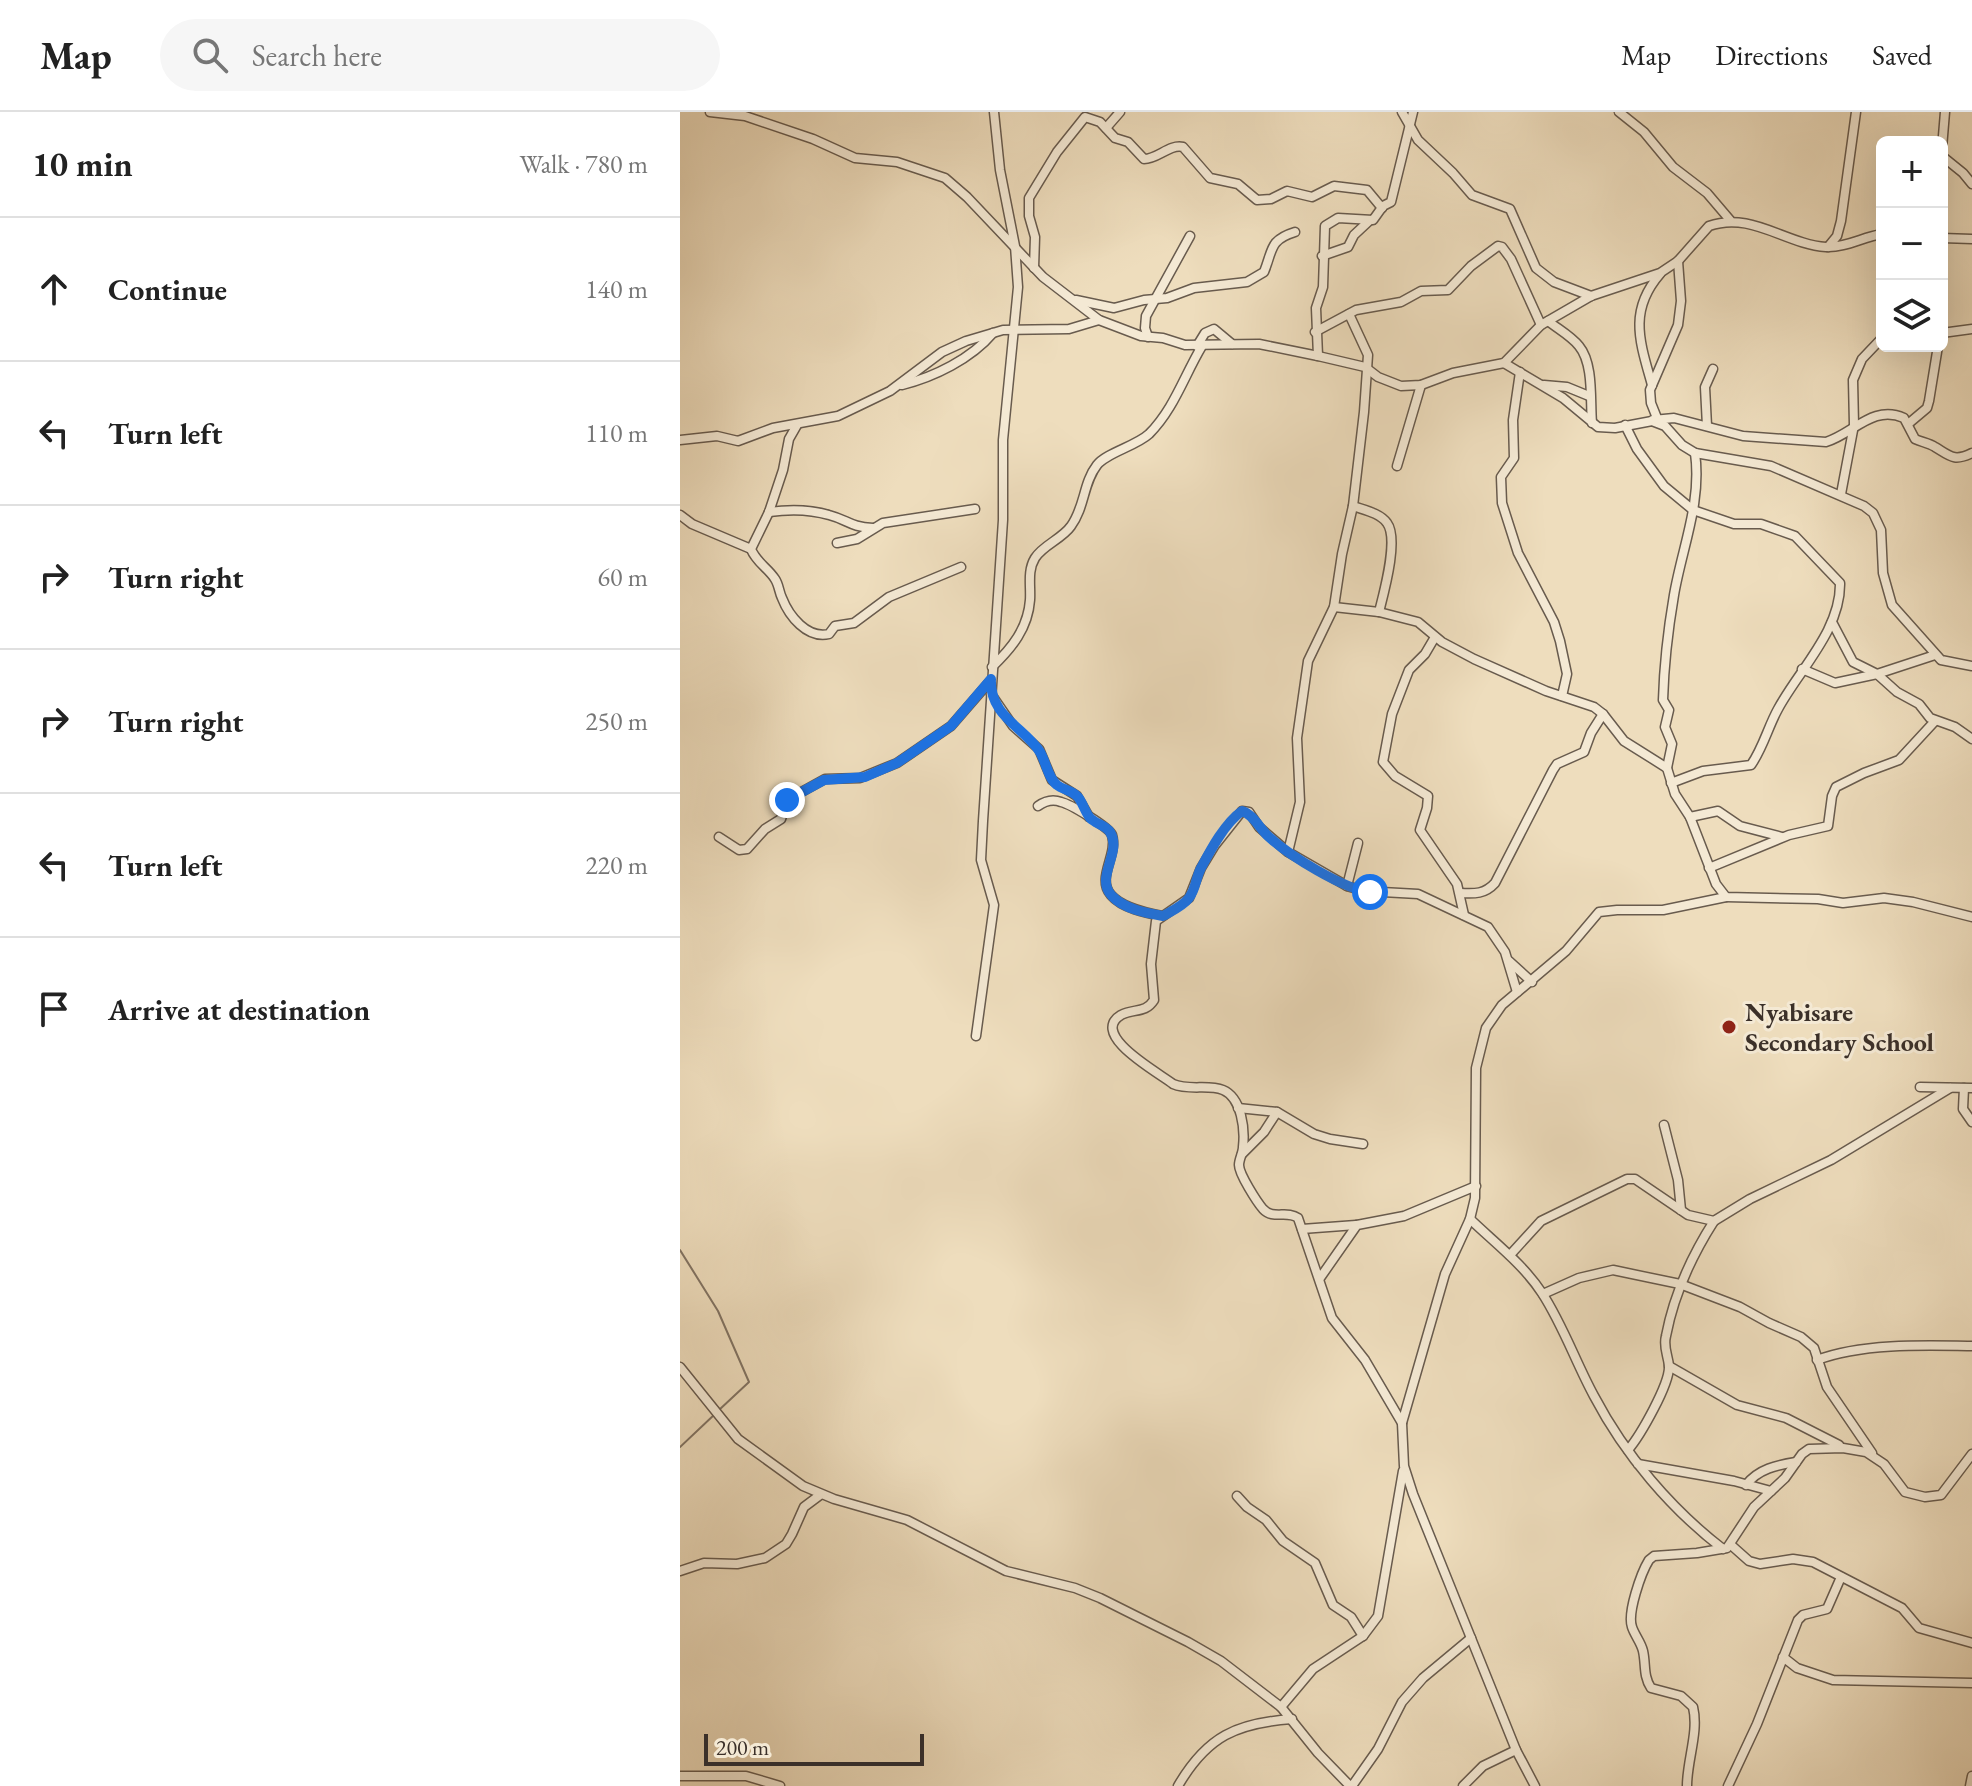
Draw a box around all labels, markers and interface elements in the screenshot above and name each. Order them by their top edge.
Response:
search box [160,19,720,91]
text: Map [40,31,112,80]
icon: search [188,33,232,77]
text: Search here [252,36,382,75]
text: Map [1621,37,1671,73]
text: Directions [1715,37,1828,73]
text: Saved [1872,37,1932,73]
map controls [1876,136,1948,352]
button: + [1876,136,1948,208]
text: 10 min [32,142,133,186]
text: Walk · 780 m [520,147,648,181]
button: − [1876,208,1948,280]
icon: ahead [32,267,76,311]
text: Continue [108,270,227,309]
text: 140 m [585,272,648,306]
button: layers [1876,280,1948,352]
icon: left [32,411,76,455]
text: Turn left [108,414,222,453]
text: 110 m [585,416,648,450]
icon: right [32,555,76,599]
text: Turn right [108,558,244,597]
text: 60 m [598,560,648,594]
icon: right [32,699,76,743]
text: Turn right [108,702,244,741]
text: 250 m [585,704,648,738]
route end [769,782,805,818]
icon: left [32,843,76,887]
text: Turn left [108,846,222,885]
text: 220 m [585,848,648,882]
route start [1352,874,1388,910]
icon: arrive [32,987,76,1031]
text: Arrive at destination [108,990,370,1029]
place label: Nyabisare Secondary School [1745,995,1934,1059]
marker: Nyabisare Secondary School [1720,1018,1738,1036]
scale bar [704,1730,924,1766]
text: 200 m [716,1733,769,1762]

